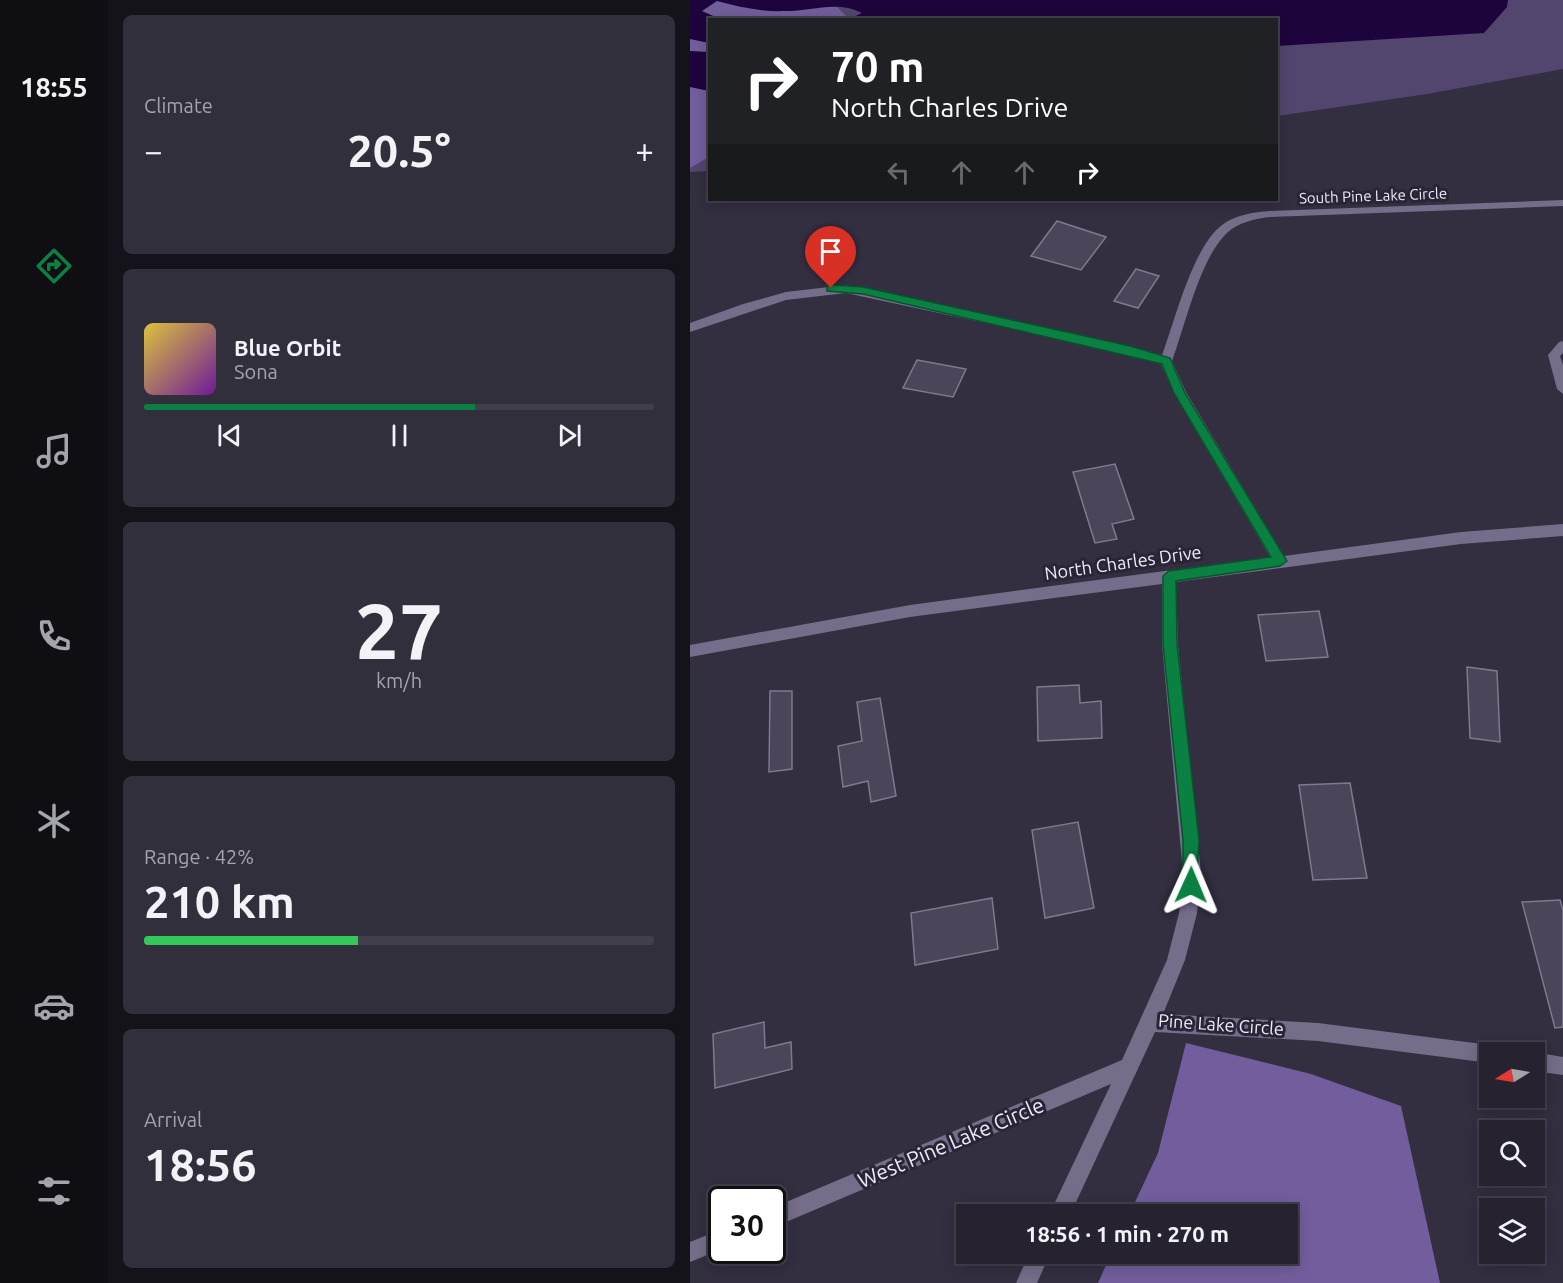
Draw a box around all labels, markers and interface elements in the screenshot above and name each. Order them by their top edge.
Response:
icon: right [732,42,810,120]
text: 70 m [831,43,925,90]
text: 18:55 [20,72,88,102]
text: North Charles Drive [831,92,1068,122]
text: Climate [144,94,213,117]
text: 20.5° [347,125,451,176]
text: − [144,132,163,169]
text: + [635,132,654,169]
icon: left [882,156,915,189]
icon: ahead [945,156,978,189]
icon: ahead [1008,156,1041,189]
icon: right [1071,156,1104,189]
street label: South Pine Lake Circle [1299,184,1447,207]
pin [805,226,856,288]
icon: arrive [814,235,847,268]
icon: directions [33,245,75,287]
text: Blue Orbit [234,335,341,360]
text: Sona [234,360,278,383]
icon: previous [213,419,246,452]
icon: pause [383,419,416,452]
icon: next [553,419,586,452]
icon: music [33,430,75,472]
street label: North Charles Drive [1043,541,1203,583]
text: 27 [355,586,443,674]
icon: phone [33,615,75,657]
text: km/h [376,669,422,692]
icon: climate [33,800,75,842]
text: Range · 42% [144,845,254,868]
position arrow [1159,853,1223,917]
text: 210 km [144,876,295,927]
icon: car [33,985,75,1027]
street label: Pine Lake Circle [1158,1010,1285,1038]
north arrow [1479,1042,1545,1108]
map controls [1479,1042,1545,1264]
street label: West Pine Lake Circle [854,1092,1047,1192]
text: Arrival [144,1108,202,1131]
button: search [1479,1120,1545,1186]
text: 18:56 [144,1139,257,1190]
icon: filters [33,1170,75,1212]
speed limit sign: 30 [708,1186,786,1264]
button: layers [1479,1198,1545,1264]
text: 18:56 · 1 min · 270 m [1025,1221,1229,1246]

